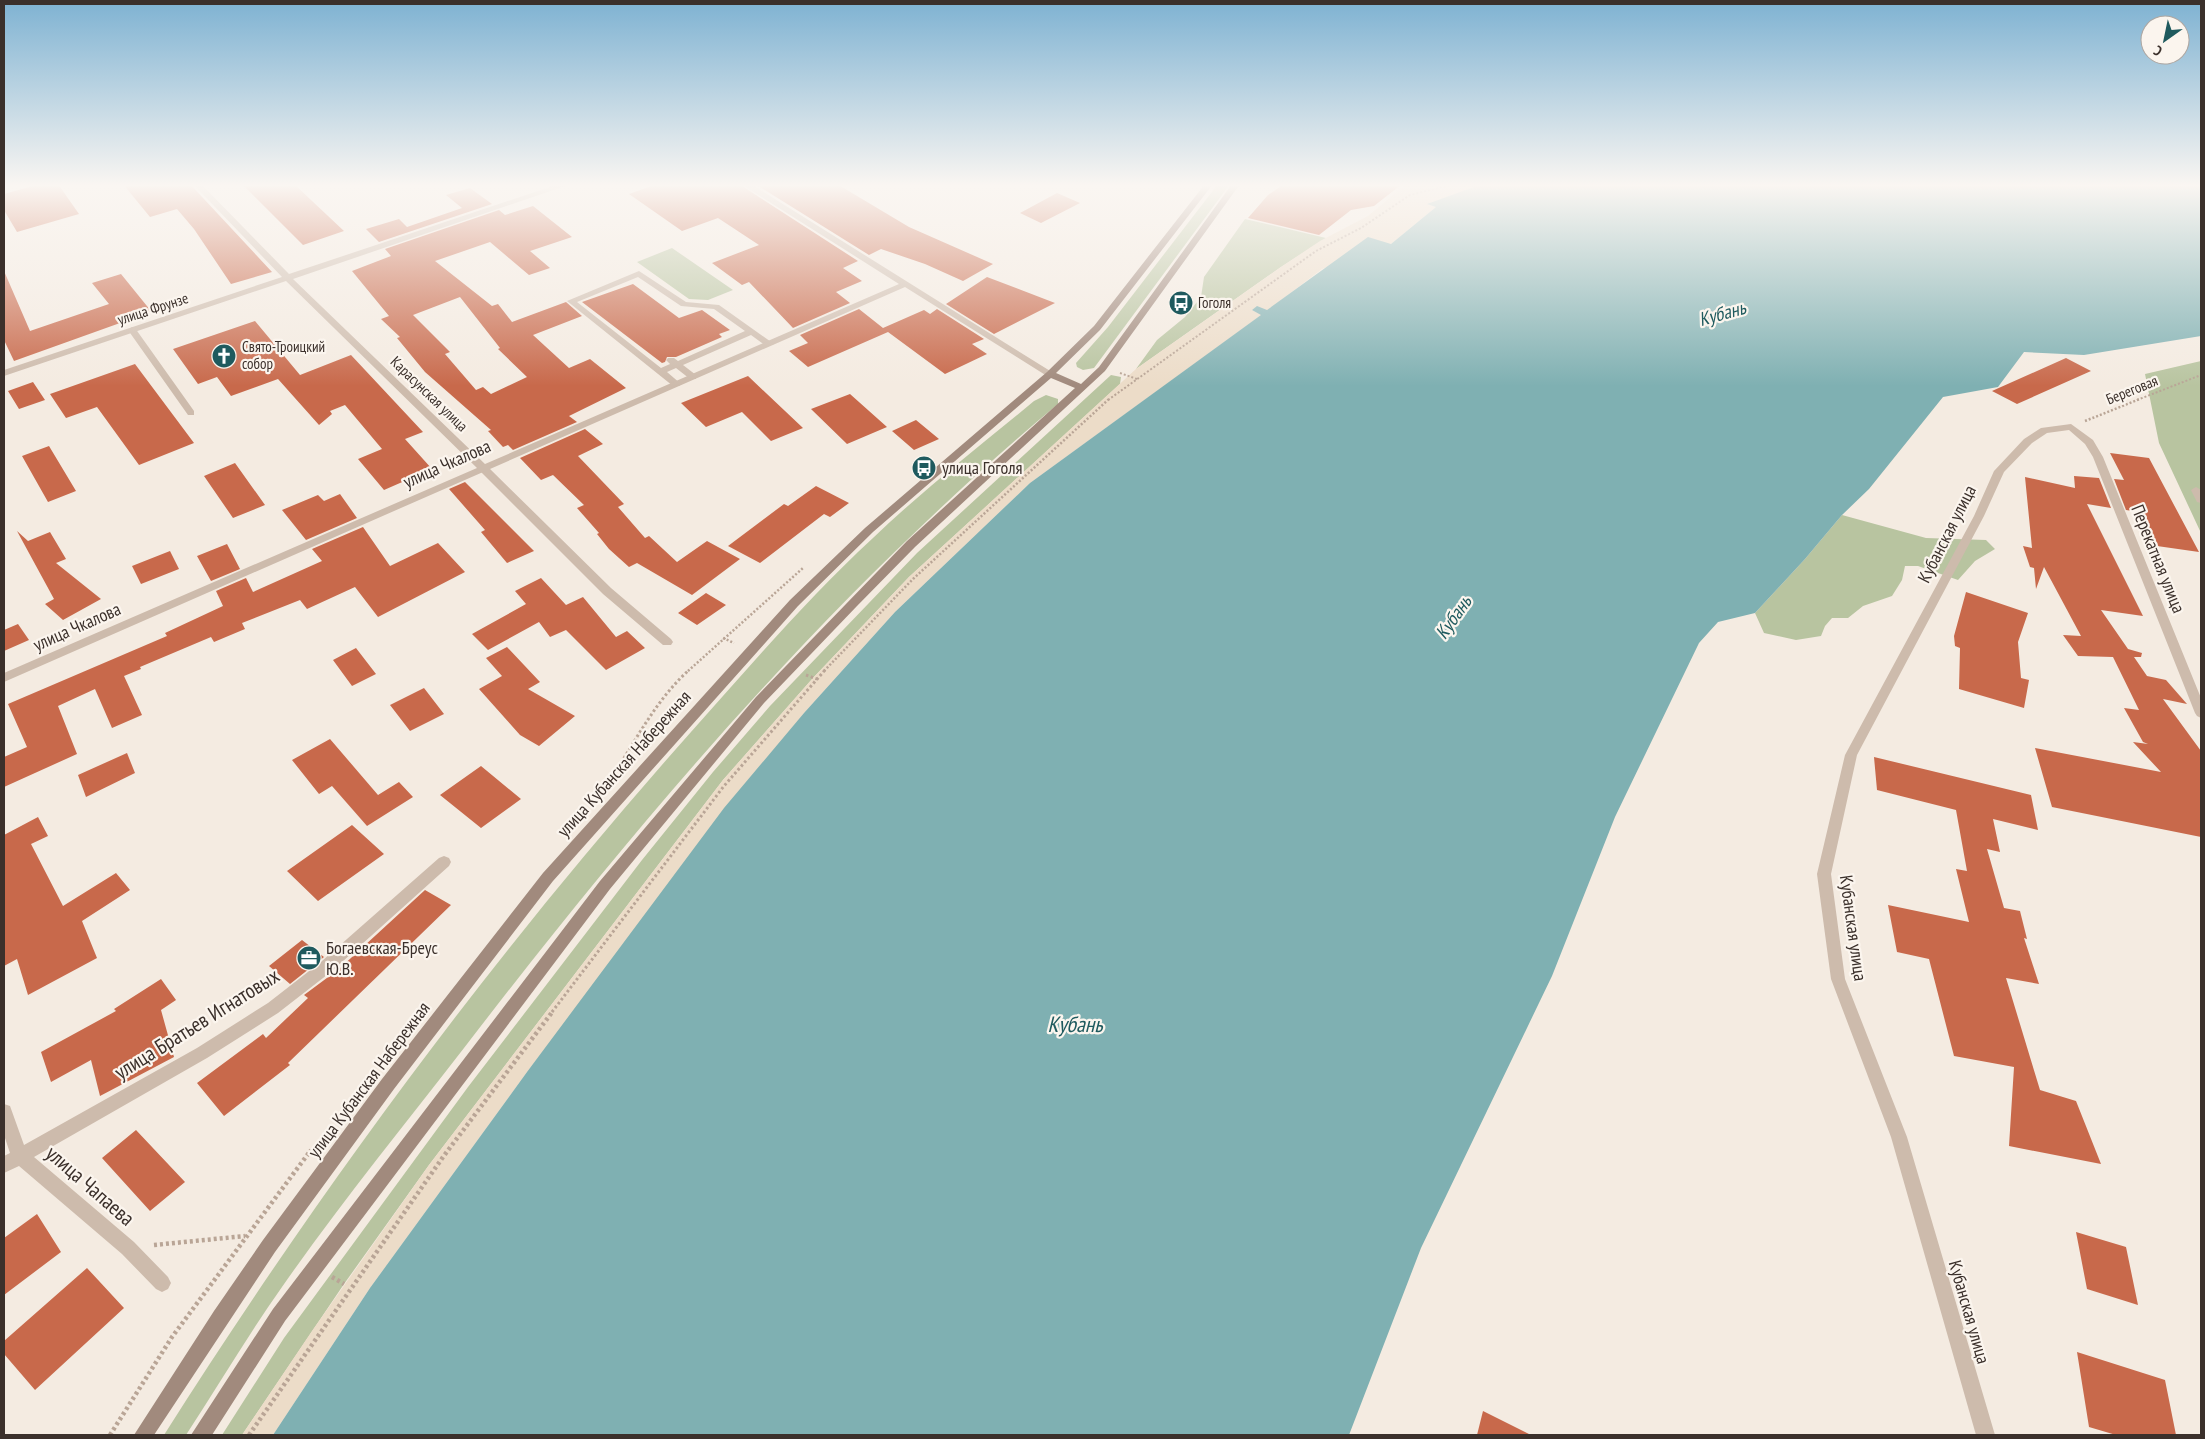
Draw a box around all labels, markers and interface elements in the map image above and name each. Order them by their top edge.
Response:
north arrow [2140,15,2190,65]
text: С [2150,41,2166,60]
street label: улица Фрунзе [115,288,191,329]
bus stop icon: Гоголя [1168,290,1194,316]
place label: Гоголя [1198,293,1231,312]
water label: Кубань [1696,295,1749,331]
place label: Свято-Троицкий собор [242,337,325,373]
church icon: Свято-Троицкий собор [211,343,237,369]
street label: Карасунская улица [387,352,472,435]
street label: Береговая [2103,371,2161,408]
street label: улица Чкалова [400,434,494,493]
bus stop icon: улица Гоголя [911,455,937,481]
place label: улица Гоголя [942,456,1023,479]
street label: Кубанская улица [1912,481,1981,586]
street label: Перекатная улица [2126,501,2191,616]
water label: Кубань [1430,590,1477,643]
street label: улица Чкалова [30,597,124,656]
street label: улица Кубанская Набережная [552,686,696,842]
street label: Кубанская улица [1835,874,1872,982]
place label: Богаевская-Бреус Ю.В. [326,936,438,980]
office icon: Богаевская-Бреус Ю.В. [296,945,322,971]
street label: улица Братьев Игнатовых [109,962,285,1085]
street label: улица Кубанская Набережная [302,997,435,1162]
water label: Кубань [1047,1010,1103,1038]
street label: улица Чапаева [40,1140,140,1232]
street label: Кубанская улица [1944,1257,1995,1366]

